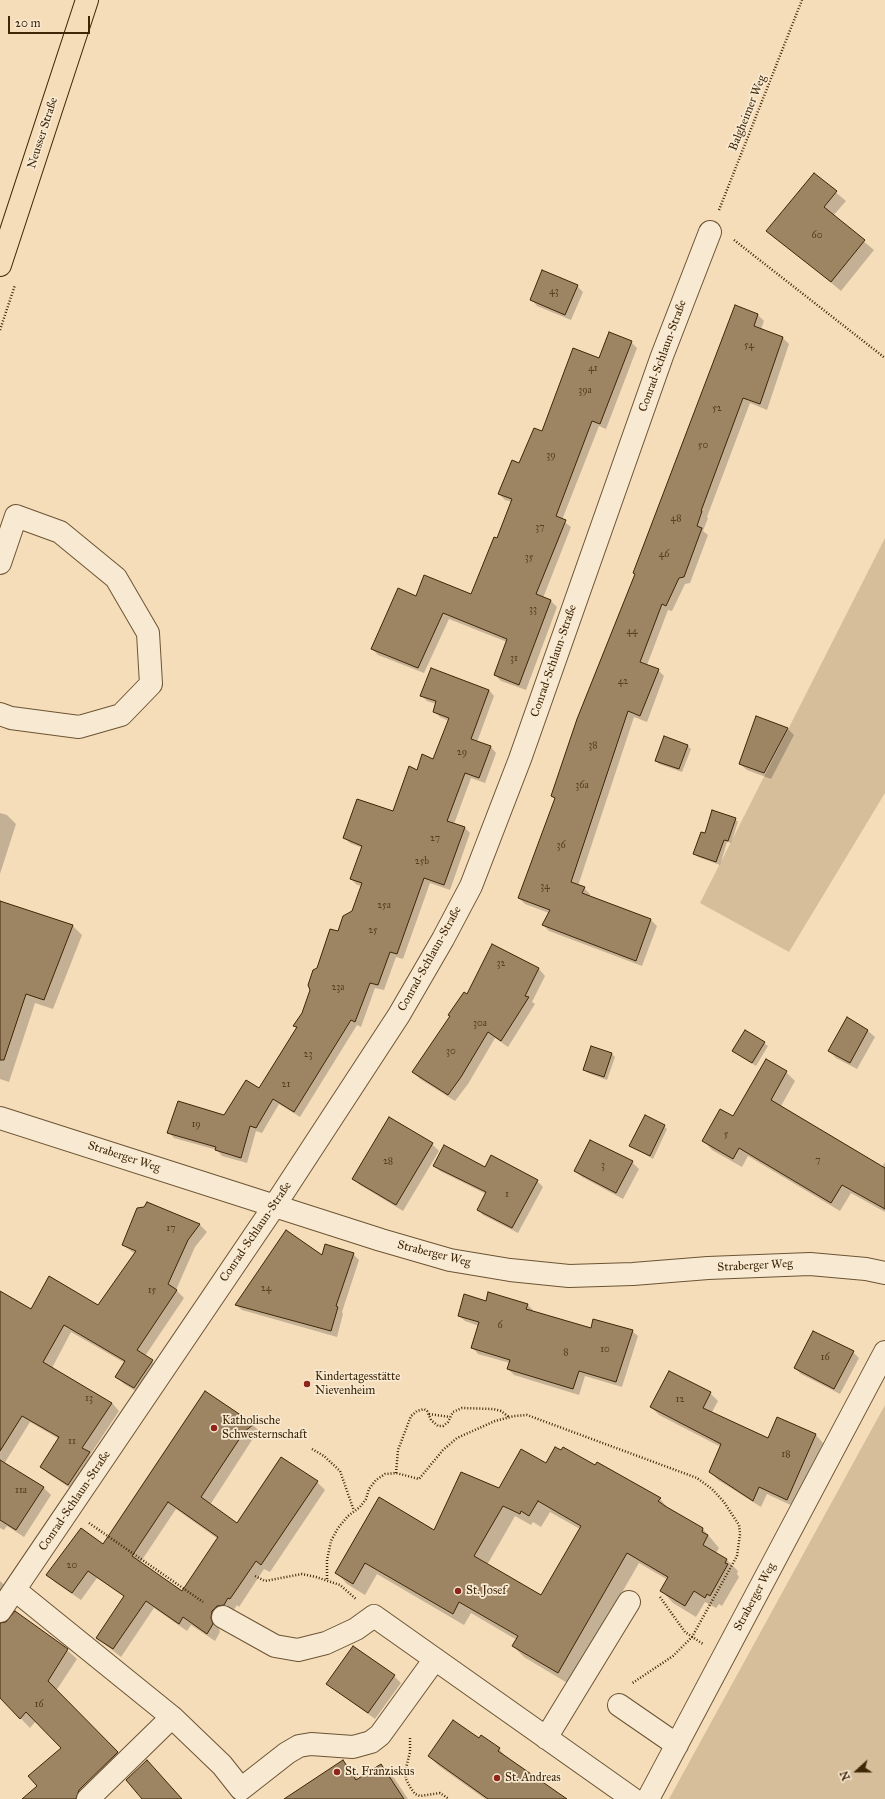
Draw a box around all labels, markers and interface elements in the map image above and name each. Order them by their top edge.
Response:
scale bar [10,8,92,34]
text: 20 m [15,16,41,30]
street label: Balgheimer Weg [726,73,770,153]
street label: Neusser Straße [25,96,61,170]
house number: 60 [812,230,822,242]
house number: 43 [549,286,559,298]
street label: Conrad-Schlaun-Straße [636,298,690,414]
house number: 54 [744,340,754,352]
house number: 41 [588,363,598,375]
house number: 39a [578,385,592,397]
house number: 52 [712,403,722,415]
house number: 50 [698,440,708,452]
house number: 39 [546,450,556,462]
house number: 48 [671,513,681,525]
house number: 37 [535,522,545,534]
house number: 46 [659,549,669,561]
house number: 35 [525,552,533,564]
street label: Conrad-Schlaun-Straße [528,603,580,719]
house number: 33 [529,604,537,616]
house number: 44 [626,626,638,638]
house number: 31 [510,653,518,665]
house number: 42 [618,676,628,688]
house number: 38 [588,740,598,752]
house number: 29 [457,747,467,759]
house number: 36a [575,780,589,792]
house number: 27 [430,833,440,845]
house number: 36 [556,840,566,852]
house number: 25b [415,856,429,868]
house number: 34 [540,881,550,893]
house number: 25a [377,900,391,912]
street label: Conrad-Schlaun-Straße [395,904,465,1014]
house number: 25 [368,925,378,937]
house number: 32 [497,958,505,970]
house number: 23a [331,982,345,994]
house number: 30a [473,1018,487,1030]
house number: 30 [446,1046,456,1058]
house number: 23 [304,1049,312,1061]
house number: 21 [282,1079,290,1091]
house number: 19 [191,1119,201,1131]
house number: 5 [724,1129,728,1141]
street label: Straberger Weg [86,1139,162,1175]
house number: 7 [815,1155,821,1167]
house number: 28 [383,1156,393,1168]
house number: 3 [601,1160,605,1172]
street label: Conrad-Schlaun-Straße [217,1179,295,1285]
house number: 1 [505,1189,509,1201]
house number: 17 [166,1223,176,1235]
street label: Straberger Weg [396,1238,472,1270]
street label: Straberger Weg [717,1257,793,1275]
house number: 24 [261,1283,271,1295]
house number: 15 [148,1285,156,1297]
house number: 6 [497,1320,503,1332]
house number: 10 [600,1344,610,1356]
house number: 8 [563,1347,569,1359]
house number: 16 [820,1352,830,1364]
place label: Kindertagesstätte Nievenheim [315,1370,400,1398]
marker: Kindertagesstätte Nievenheim [302,1379,312,1389]
house number: 13 [85,1393,93,1405]
house number: 12 [676,1394,684,1406]
place label: Katholische Schwesternschaft [222,1414,307,1442]
marker: Katholische Schwesternschaft [209,1423,219,1433]
house number: 11 [68,1436,76,1448]
street label: Conrad-Schlaun-Straße [36,1448,114,1554]
house number: 18 [781,1449,791,1461]
house number: 11a [15,1485,27,1497]
house number: 20 [67,1560,77,1572]
street label: Straberger Weg [731,1560,779,1634]
place label: St. Josef [466,1584,506,1598]
marker: St. Josef [453,1586,463,1596]
house number: 16 [34,1699,44,1711]
north arrow [837,1751,877,1791]
place label: St. Franziskus [345,1765,414,1779]
marker: St. Franziskus [332,1767,342,1777]
text: N [838,1769,853,1782]
place label: St. Andreas [505,1771,561,1785]
marker: St. Andreas [492,1773,502,1783]

